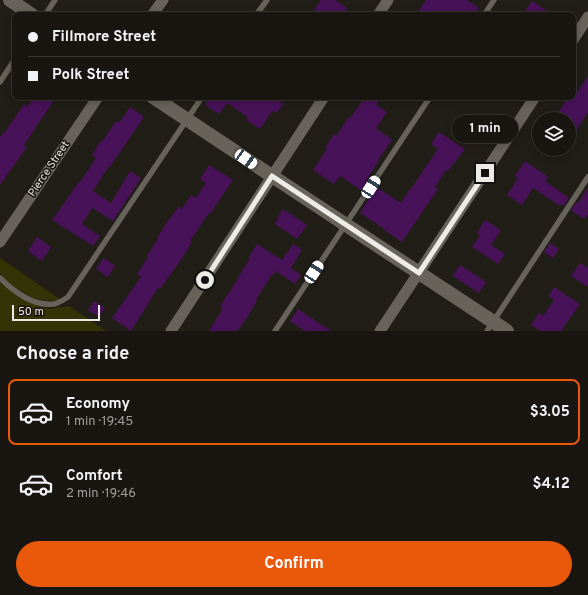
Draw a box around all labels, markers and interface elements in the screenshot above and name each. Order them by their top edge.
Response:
text: Fillmore Street [52,28,156,47]
text: Polk Street [52,66,129,85]
map controls [532,112,576,156]
button: layers [532,112,576,156]
callout: 1 min [452,115,518,143]
text: 1 min [469,121,501,137]
street label: Pierce Street [25,138,73,200]
car [233,147,259,171]
route end [476,164,494,182]
car [359,174,383,200]
car [302,259,326,285]
route start [196,271,214,289]
scale bar [12,303,100,322]
text: 50 m [18,305,44,319]
text: Choose a ride [16,343,129,366]
icon: car [18,394,54,430]
text: Economy [66,395,130,414]
text: $3.05 [530,403,570,422]
text: 1 min · 19:45 [66,414,133,430]
icon: car [18,466,54,502]
text: Comfort [66,467,123,486]
text: $4.12 [533,475,570,494]
text: 2 min · 19:46 [66,486,136,502]
button: Confirm [16,541,572,587]

